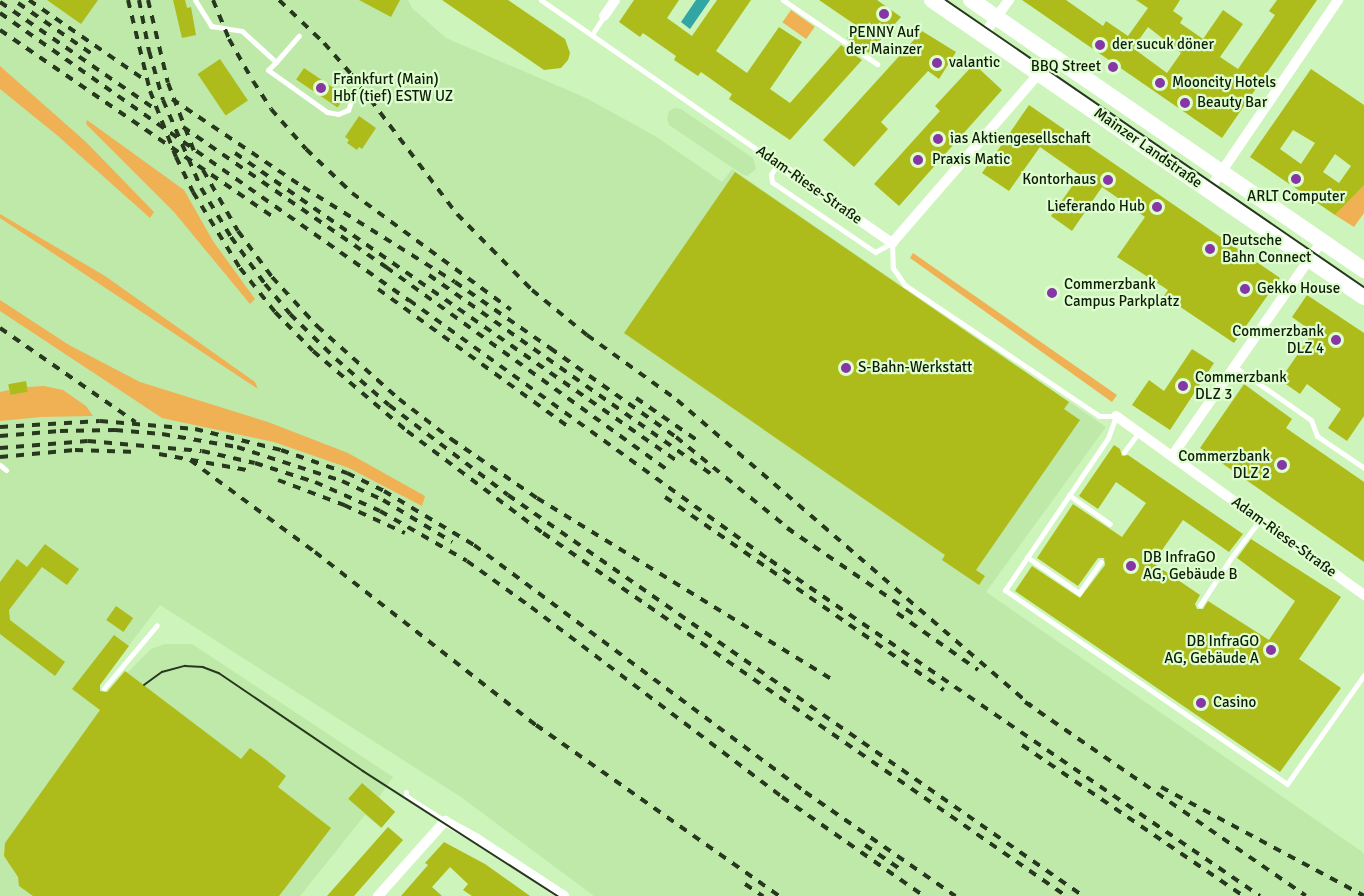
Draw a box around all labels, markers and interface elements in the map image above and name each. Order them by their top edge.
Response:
marker: PENNY Auf der Mainzer [877,7,891,21]
place label: PENNY Auf der Mainzer [846,23,922,58]
place label: der sucuk döner [1112,36,1214,54]
marker: der sucuk döner [1093,38,1107,52]
place label: valantic [949,54,1000,72]
marker: valantic [930,56,944,70]
place label: BBQ Street [1031,58,1101,76]
marker: BBQ Street [1106,60,1120,74]
place label: Frankfurt (Main) Hbf (tief) ESTW UZ [333,70,453,105]
place label: Mooncity Hotels [1172,74,1276,92]
marker: Mooncity Hotels [1153,76,1167,90]
marker: Frankfurt (Main) Hbf (tief) ESTW UZ [314,81,328,95]
place label: Beauty Bar [1197,94,1267,112]
marker: Beauty Bar [1178,96,1192,110]
street label: Mainzer Landstraße [1090,104,1206,192]
place label: ias Aktiengesellschaft [950,130,1091,148]
marker: ias Aktiengesellschaft [931,132,945,146]
street label: Adam-Riese-Straße [753,142,865,228]
marker: Praxis Matic [909,151,927,169]
place label: Praxis Matic [932,151,1010,169]
place label: Kontorhaus [1022,171,1096,189]
marker: ARLT Computer [1289,172,1303,186]
marker: Kontorhaus [1101,173,1115,187]
place label: ARLT Computer [1247,188,1345,206]
place label: Lieferando Hub [1047,198,1145,216]
marker: Lieferando Hub [1150,200,1164,214]
place label: Deutsche Bahn Connect [1222,231,1311,266]
marker: Deutsche Bahn Connect [1203,242,1217,256]
place label: Commerzbank Campus Parkplatz [1064,275,1179,310]
place label: Gekko House [1257,280,1340,298]
marker: Gekko House [1238,282,1252,296]
marker: Commerzbank Campus Parkplatz [1045,286,1059,300]
place label: Commerzbank DLZ 4 [1232,322,1324,357]
marker: Commerzbank DLZ 4 [1329,333,1343,347]
place label: S-Bahn-Werkstatt [858,359,972,377]
marker: S-Bahn-Werkstatt [839,361,853,375]
place label: Commerzbank DLZ 3 [1195,368,1287,403]
marker: Commerzbank DLZ 3 [1176,379,1190,393]
place label: Commerzbank DLZ 2 [1178,447,1270,482]
marker: Commerzbank DLZ 2 [1275,458,1289,472]
street label: Adam-Riese-Straße [1228,493,1340,581]
place label: DB InfraGO AG, Gebäude B [1143,548,1238,583]
marker: DB InfraGO AG, Gebäude B [1124,559,1138,573]
place label: DB InfraGO AG, Gebäude A [1164,632,1259,667]
marker: DB InfraGO AG, Gebäude A [1264,643,1278,657]
place label: Casino [1213,694,1256,712]
marker: Casino [1194,696,1208,710]

